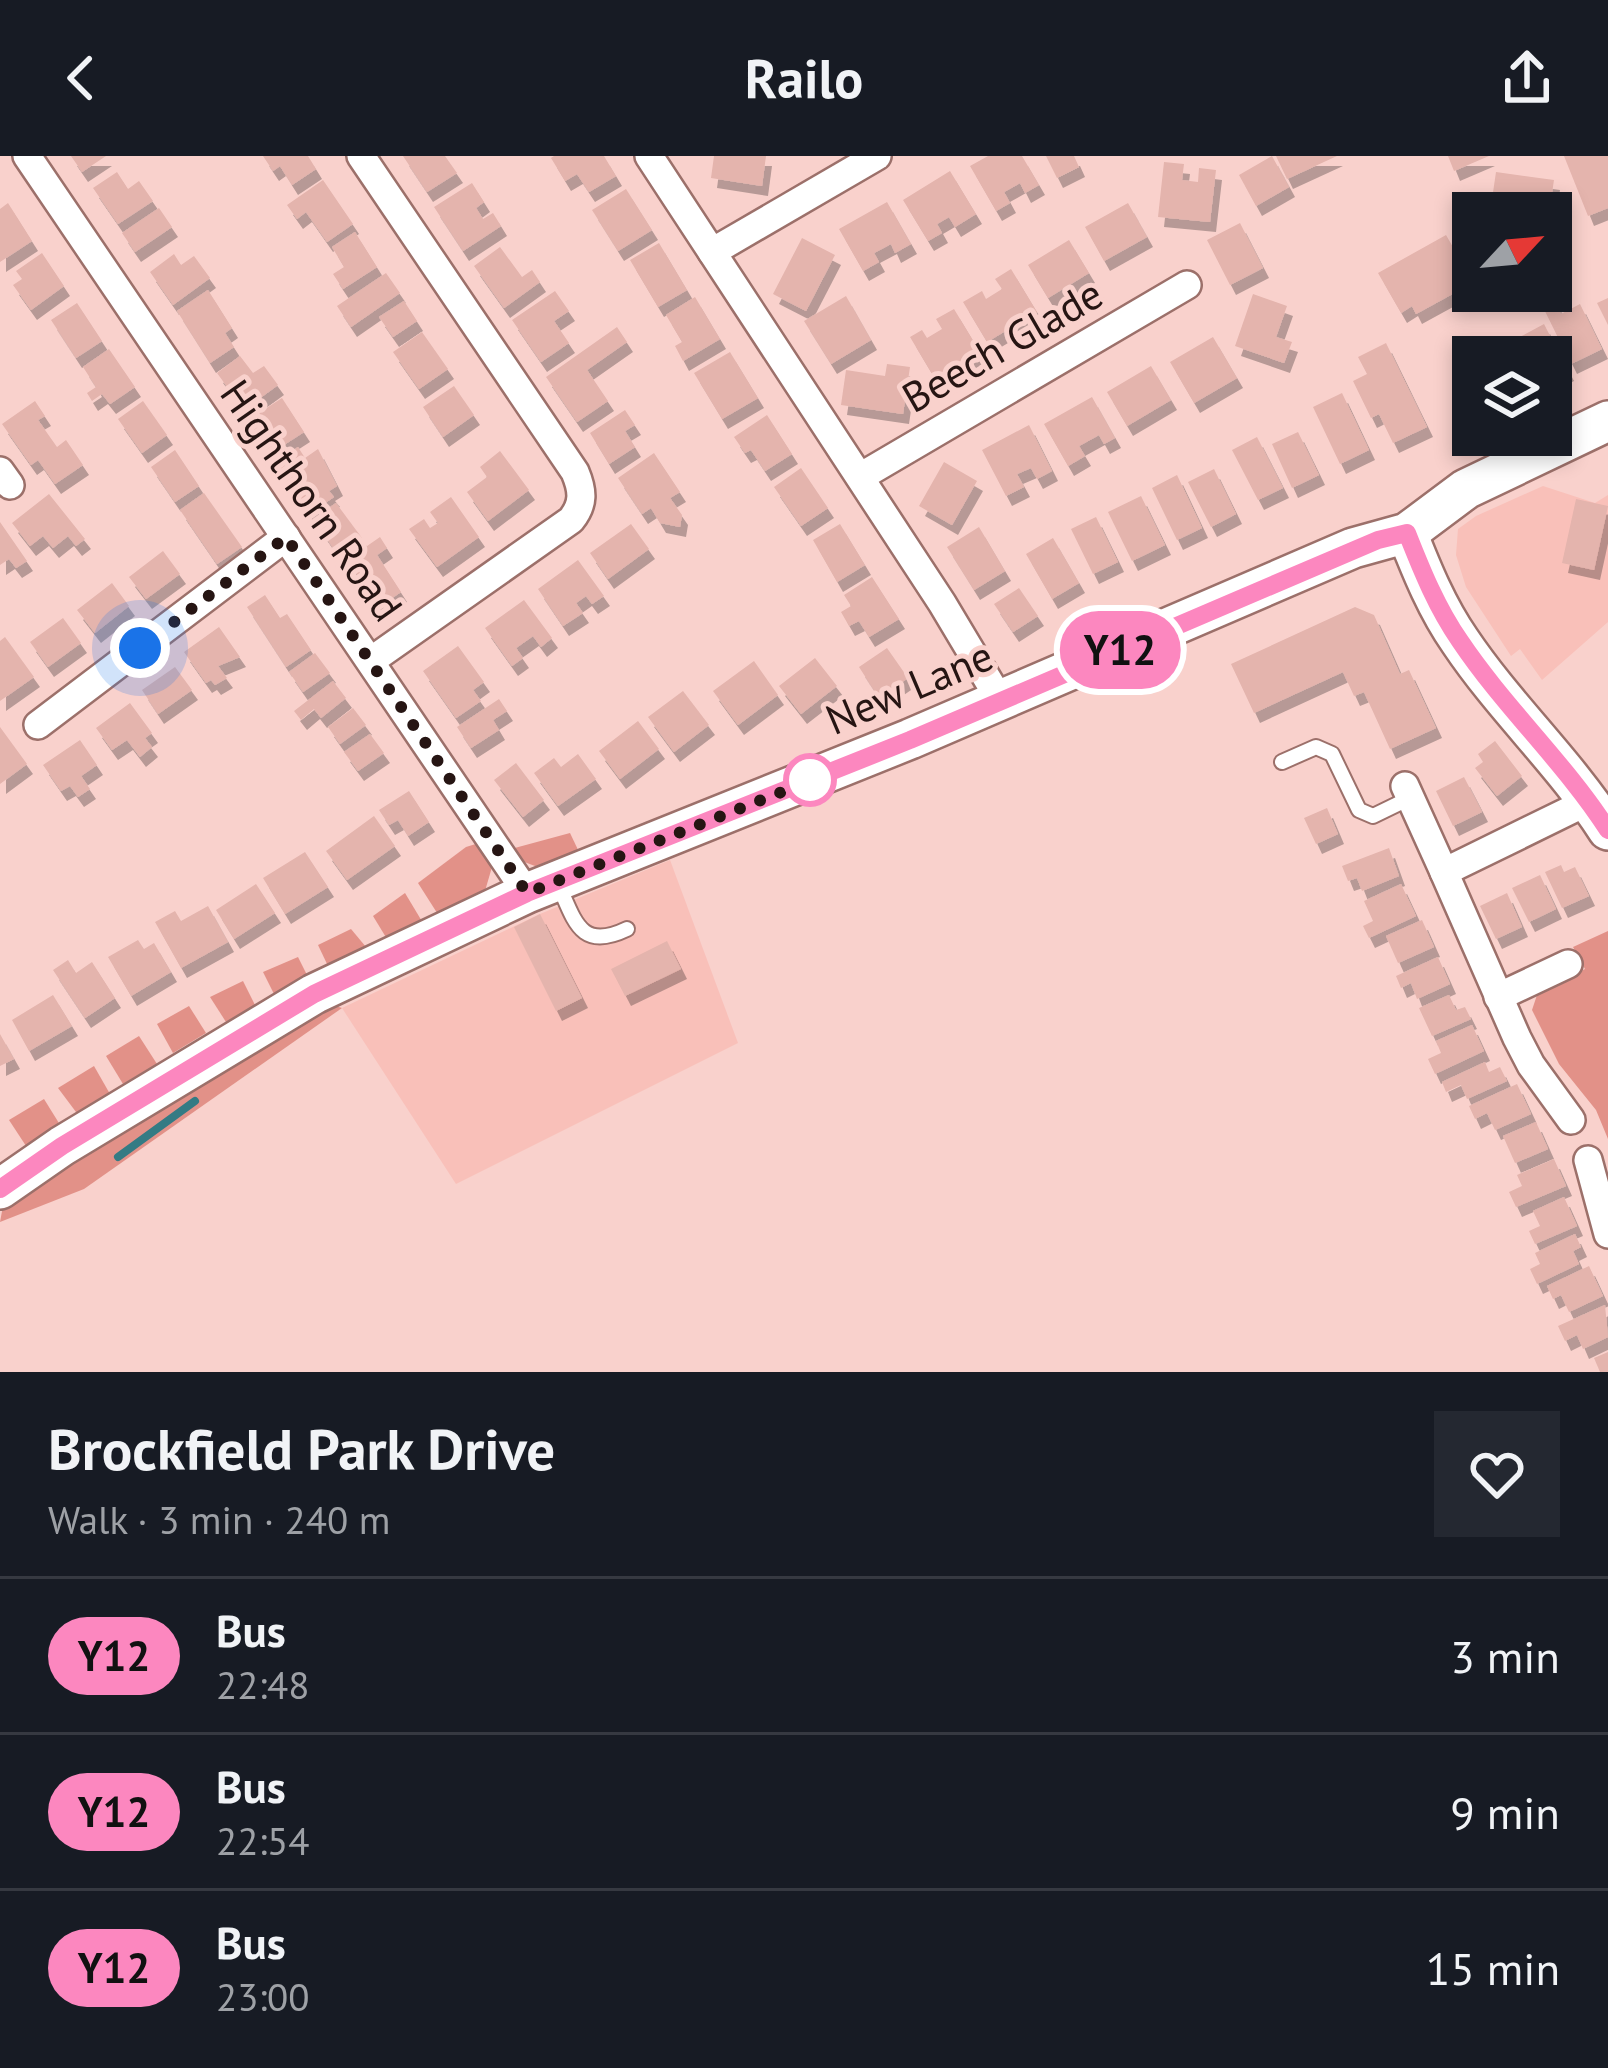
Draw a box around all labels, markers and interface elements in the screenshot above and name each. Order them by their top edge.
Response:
text: Railo [745,43,863,113]
icon: back [48,45,114,111]
icon: share [1494,45,1560,111]
north arrow [1452,192,1572,312]
map controls [1452,192,1572,456]
street label: Beech Glade [892,266,1112,424]
button: layers [1452,336,1572,456]
street label: Highthorn Road [209,369,415,631]
line badge: Y12 [1051,611,1189,689]
your location [110,618,170,678]
text: Y12 [1084,622,1156,677]
street label: New Lane [817,627,1001,747]
unlabelled marker [785,755,835,805]
button: heart [1434,1411,1560,1537]
text: Brockfield Park Drive [48,1412,555,1486]
text: Walk · 3 min · 240 m [48,1494,390,1545]
text: Bus [216,1601,286,1659]
text: 3 min [1450,1627,1560,1685]
text: Y12 [78,1628,150,1683]
text: 22:48 [216,1659,310,1710]
text: Bus [216,1757,286,1815]
text: 9 min [1450,1783,1560,1841]
text: Y12 [78,1784,150,1839]
text: 22:54 [216,1815,310,1866]
text: Bus [216,1913,286,1971]
text: 15 min [1426,1939,1560,1997]
text: Y12 [78,1940,150,1995]
text: 23:00 [216,1971,310,2022]

